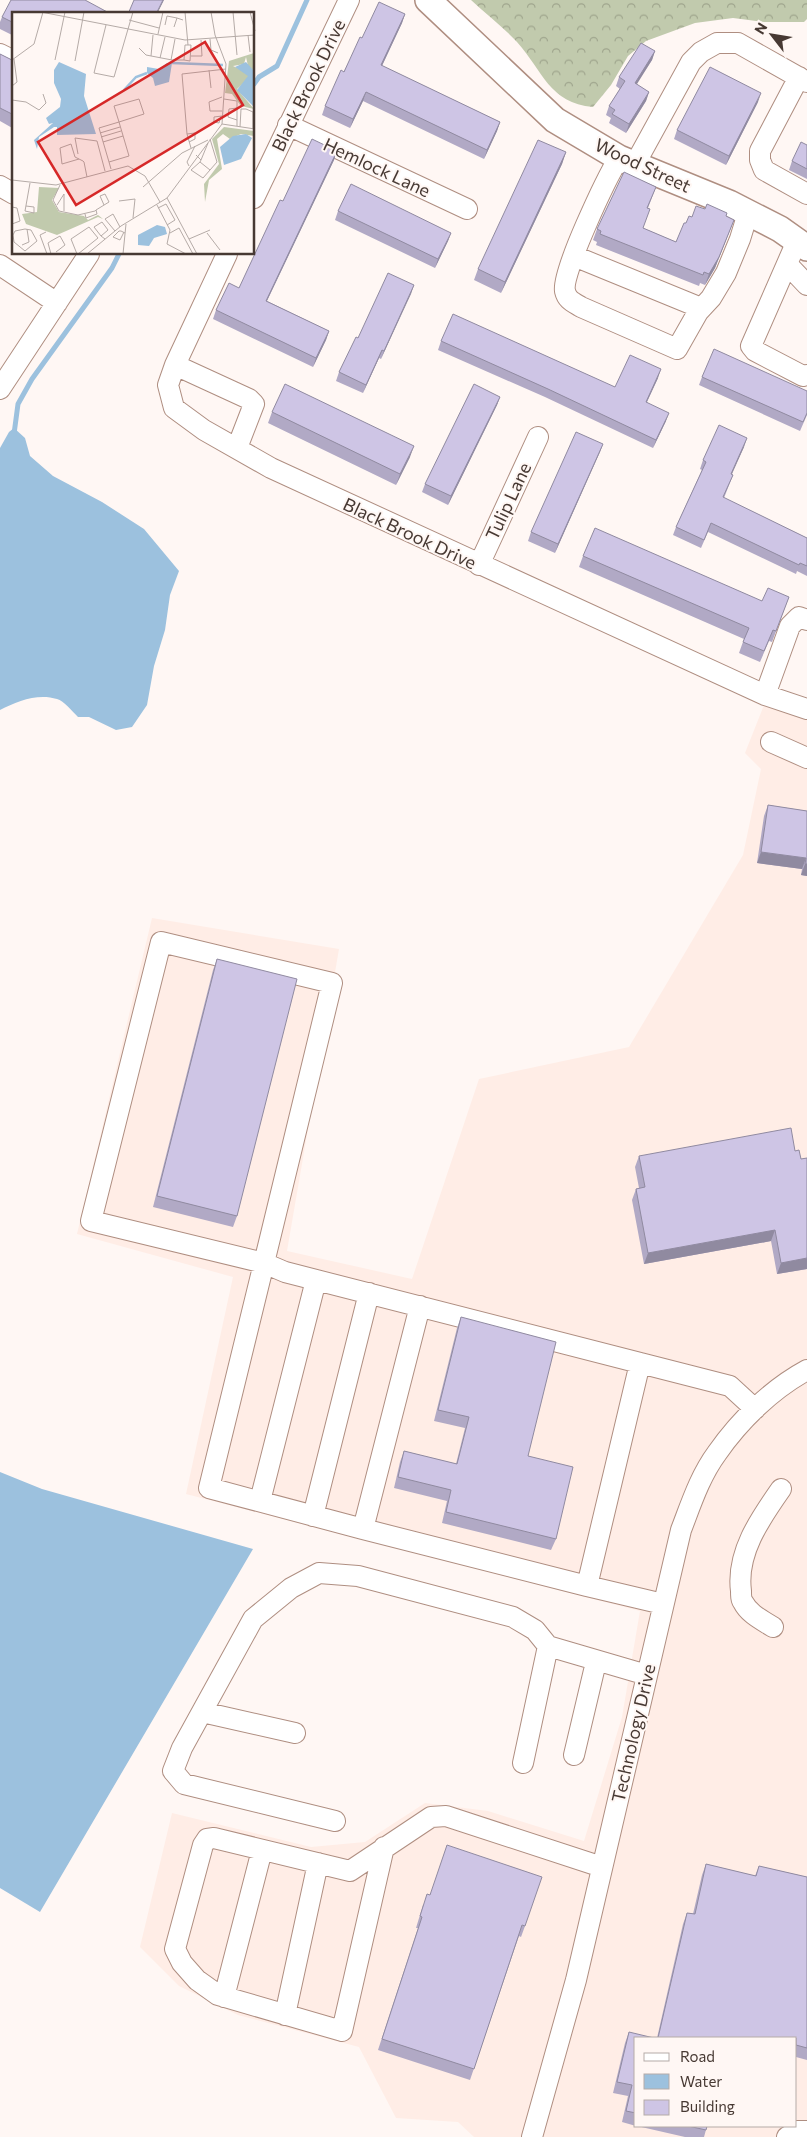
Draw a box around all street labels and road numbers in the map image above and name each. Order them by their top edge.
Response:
street label: Black Brook Drive [266,15,350,155]
street label: Hemlock Lane [320,133,434,201]
street label: Wood Street [592,133,694,197]
street label: Tulip Lane [481,459,535,543]
street label: Black Brook Drive [340,493,480,573]
street label: Technology Drive [606,1662,660,1804]

